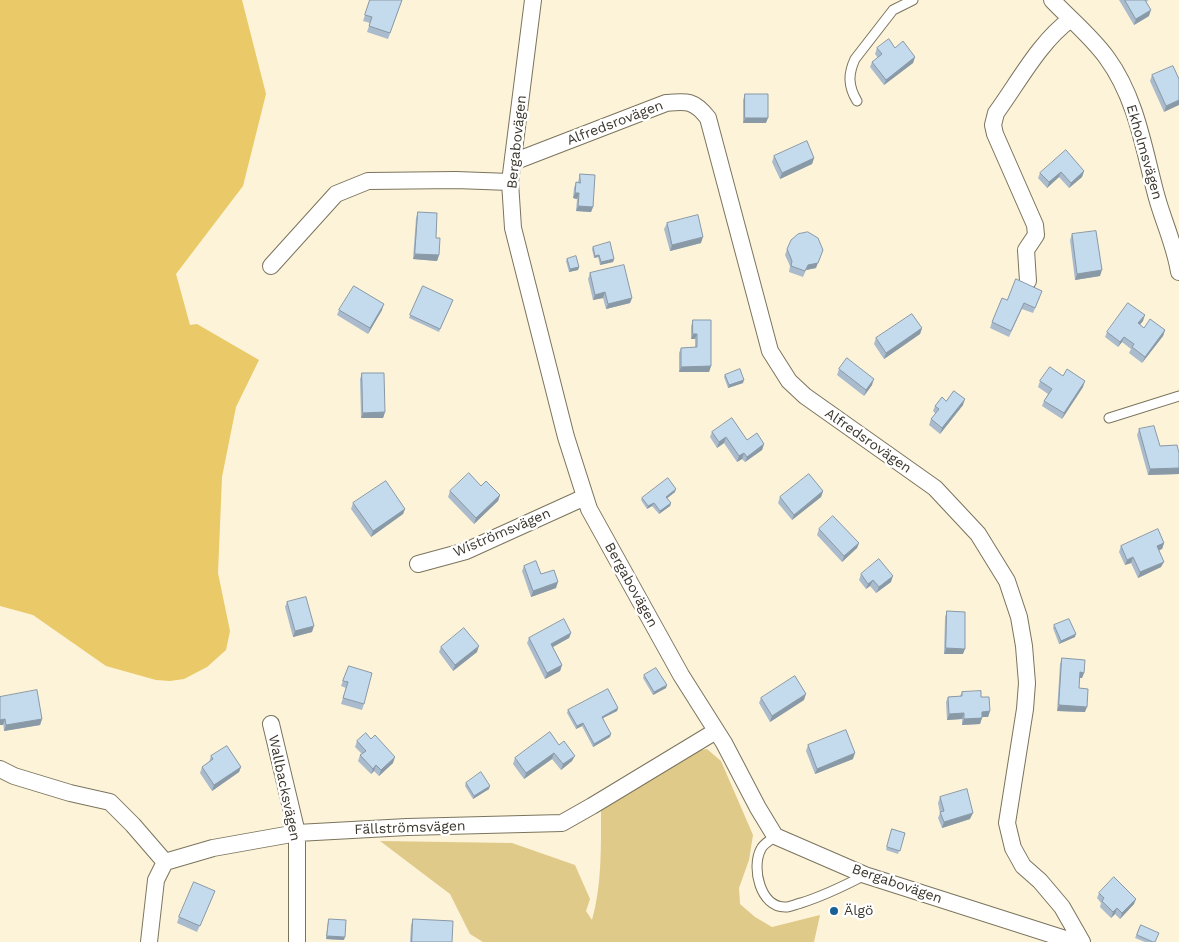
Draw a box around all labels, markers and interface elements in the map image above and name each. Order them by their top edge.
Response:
street label: Bergabovägen [504,94,530,190]
street label: Alfredsrovägen [564,97,666,149]
street label: Ekholmsvägen [1122,103,1166,201]
street label: Alfredsrovägen [821,405,915,477]
street label: Wiströmsvägen [451,505,553,561]
street label: Bergabovägen [601,540,661,630]
street label: Wallbacksvägen [265,733,303,843]
street label: Fällströmsvägen [354,818,466,838]
street label: Bergabovägen [850,861,944,907]
place label: Älgö [844,903,873,919]
marker: Älgö [828,905,840,917]

